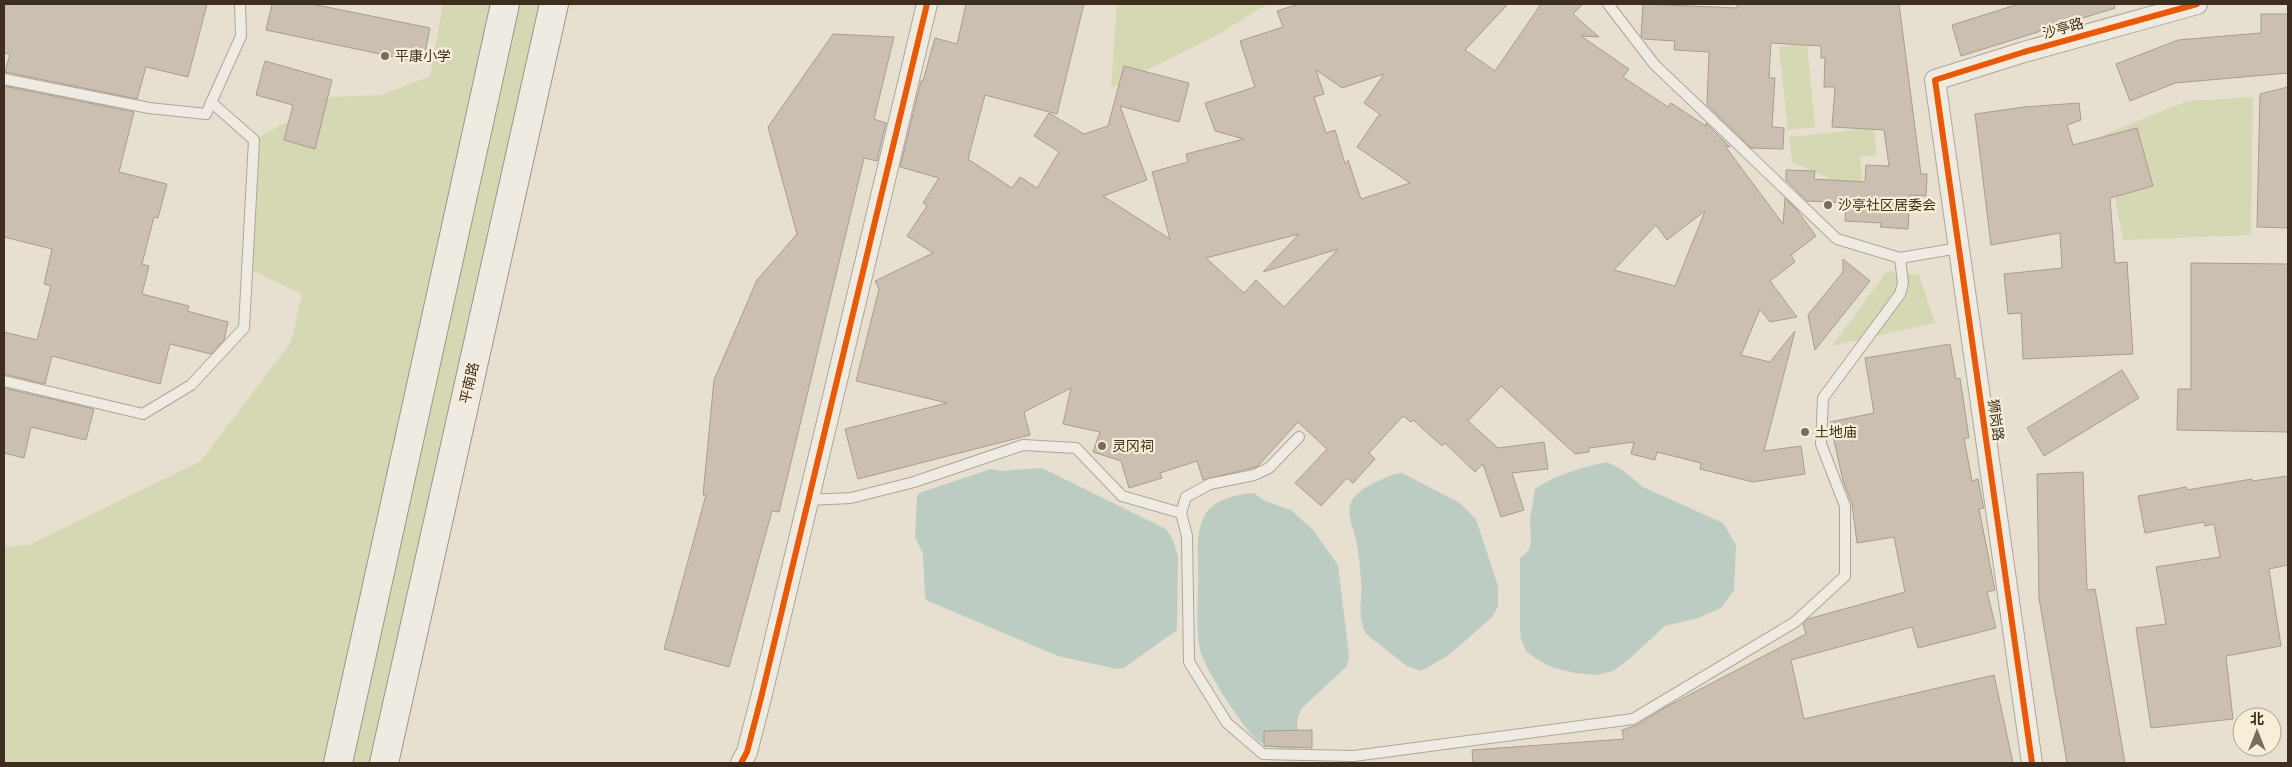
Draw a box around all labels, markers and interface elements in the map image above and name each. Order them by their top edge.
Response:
street label: 沙亭路 [2040,12,2086,42]
place label: 平康小学 [395,45,451,65]
marker: 平康小学 [379,50,391,62]
place label: 沙亭社区居委会 [1838,194,1936,214]
marker: 沙亭社区居委会 [1822,199,1834,211]
street label: 平南路 [454,360,482,405]
street label: 狮岗路 [1984,398,2010,442]
place label: 土地庙 [1815,421,1857,441]
marker: 土地庙 [1799,426,1811,438]
place label: 灵冈祠 [1112,435,1154,455]
marker: 灵冈祠 [1096,440,1108,452]
north arrow [2232,707,2282,757]
text: 北 [2250,708,2264,728]

